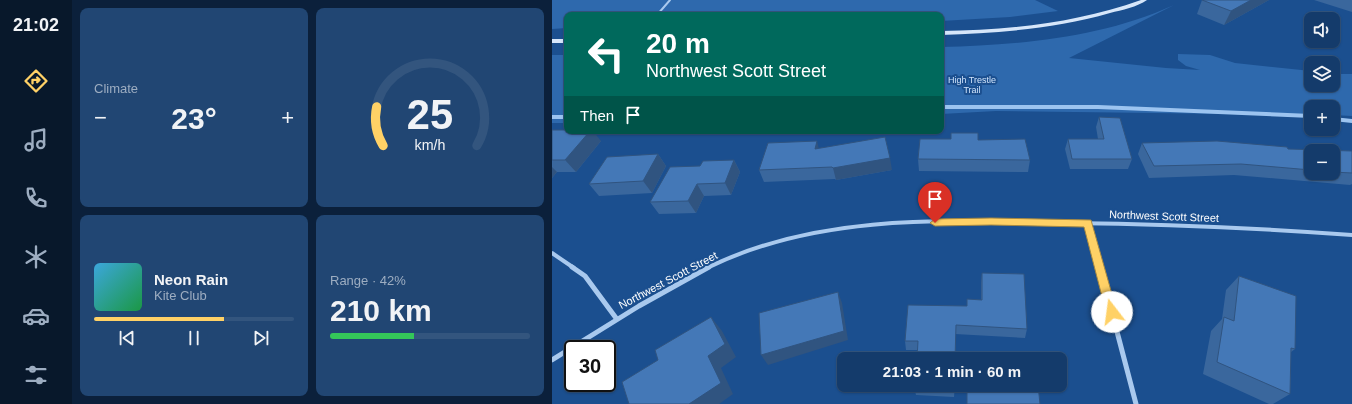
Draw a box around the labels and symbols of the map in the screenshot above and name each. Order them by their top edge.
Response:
park label: High Trestle Trail [948,75,996,95]
pin [918,182,952,223]
street label: Northwest Scott Street [1109,208,1219,224]
street label: Northwest Scott Street [617,249,719,311]
position arrow [1091,291,1133,333]
speed limit sign: 30 [564,340,616,392]

